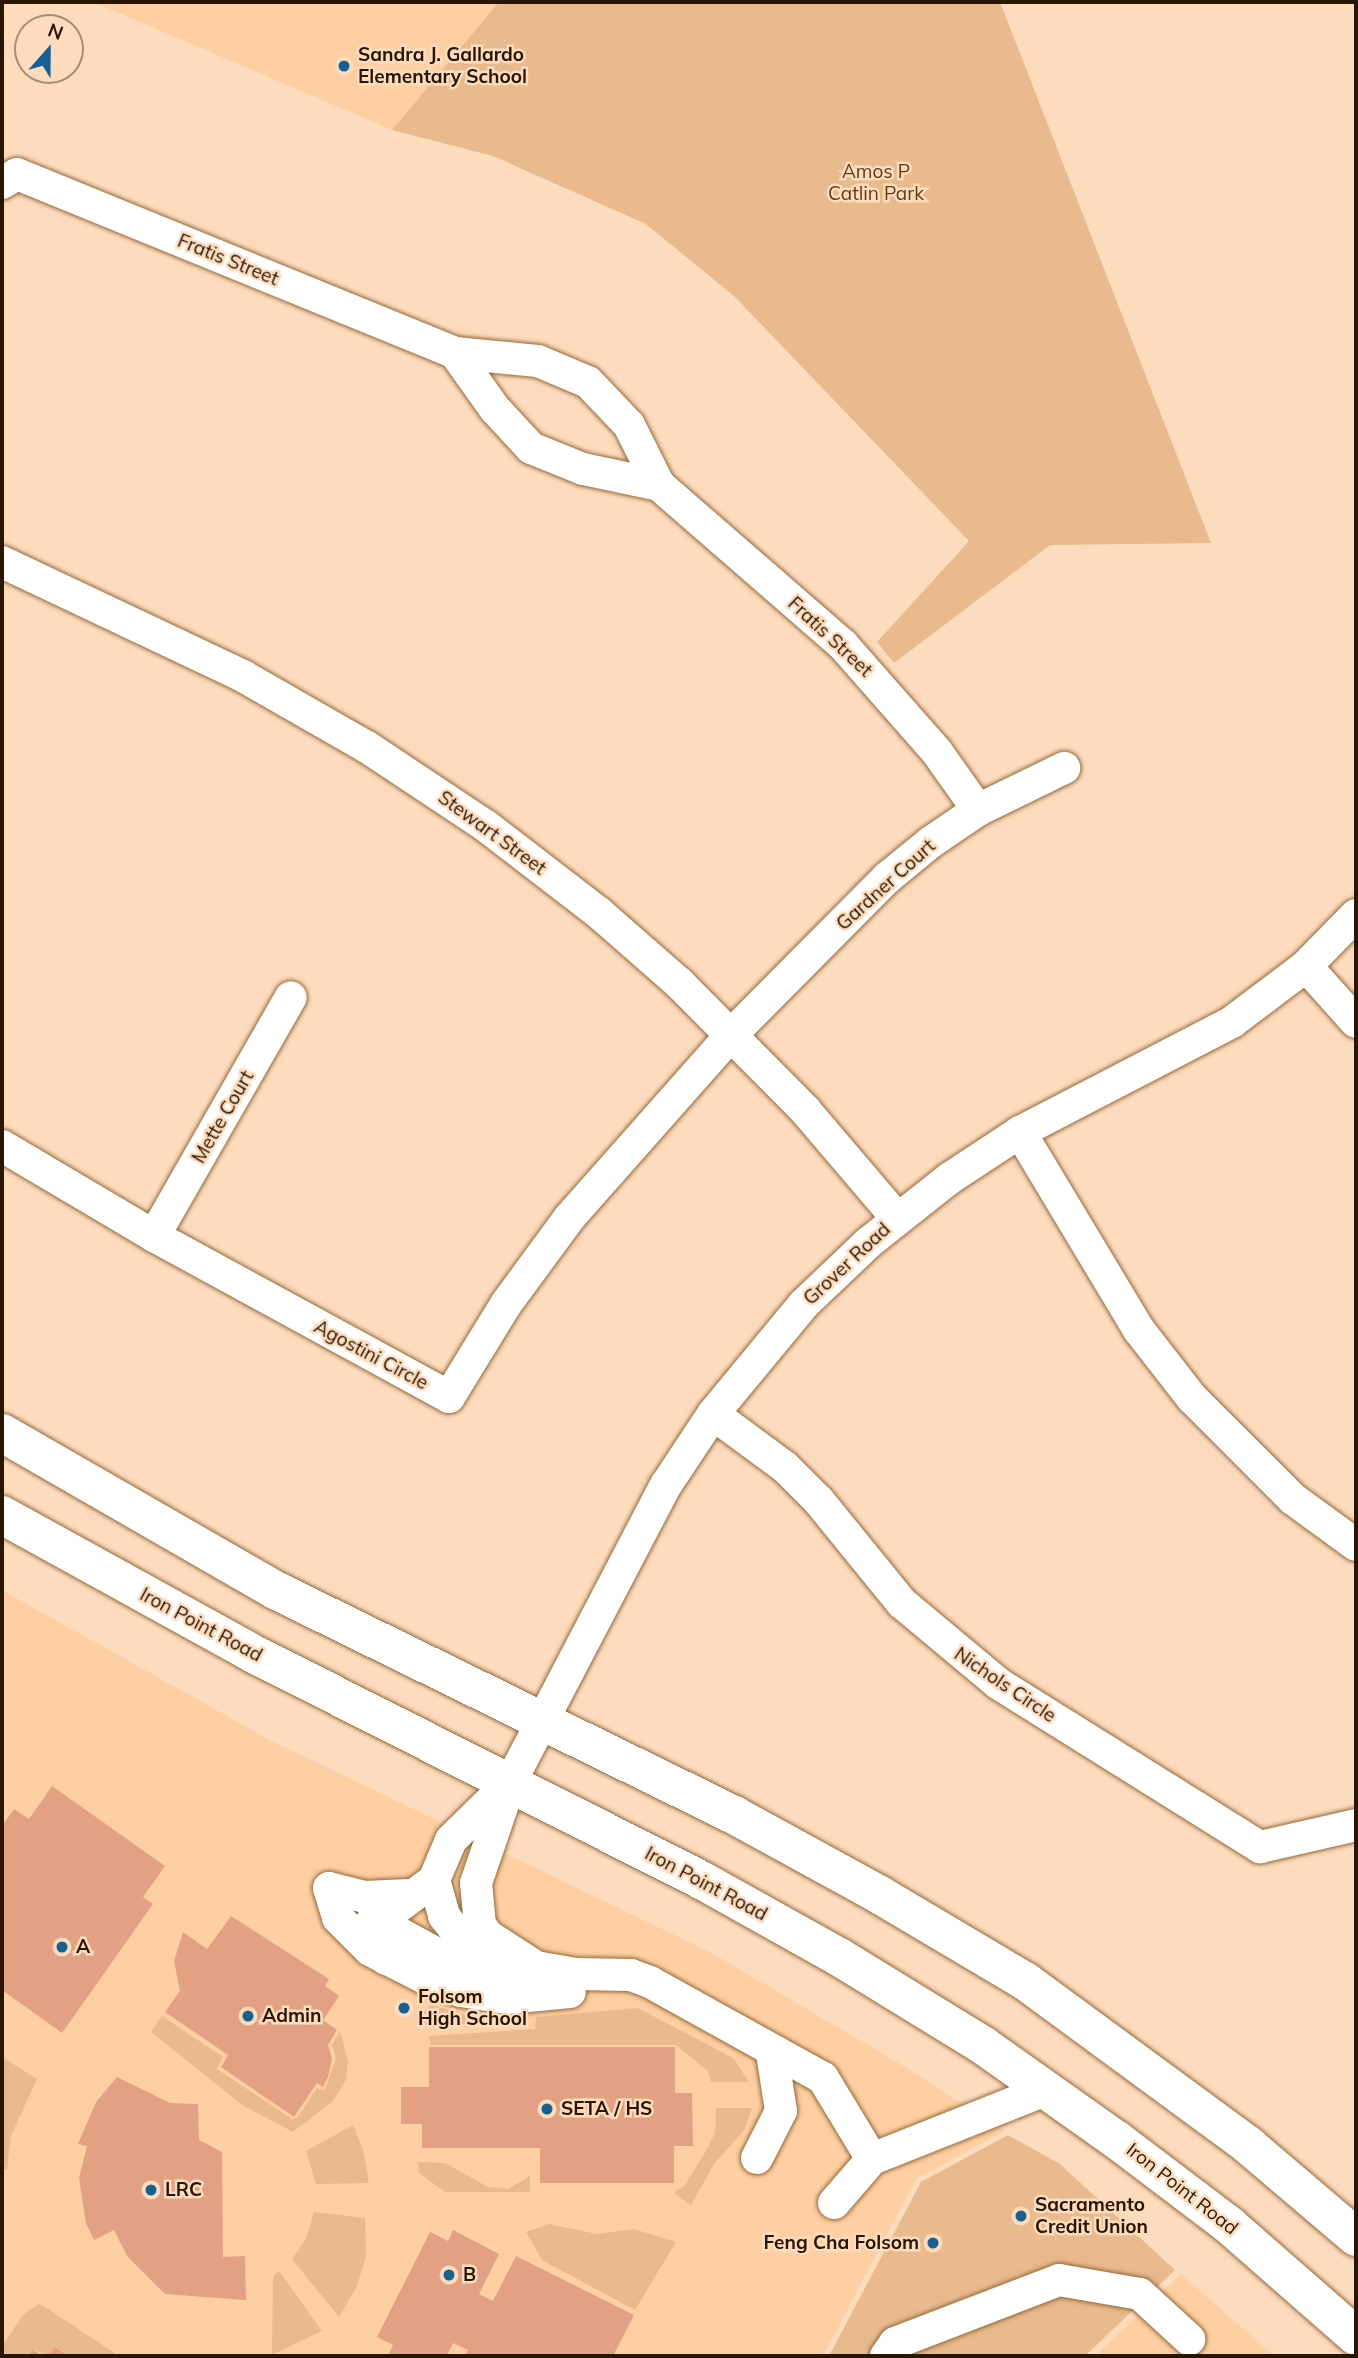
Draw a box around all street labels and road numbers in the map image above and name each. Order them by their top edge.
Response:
street label: Fratis Street [174,229,282,291]
street label: Fratis Street [783,592,877,682]
street label: Stewart Street [434,786,550,880]
street label: Gardner Court [832,835,940,935]
street label: Mette Court [187,1067,259,1167]
street label: Grover Road [799,1218,895,1310]
street label: Agostini Circle [310,1315,432,1395]
street label: Iron Point Road [136,1583,266,1667]
street label: Nichols Circle [950,1643,1060,1727]
street label: Iron Point Road [641,1842,771,1926]
street label: Iron Point Road [1122,2138,1242,2240]

